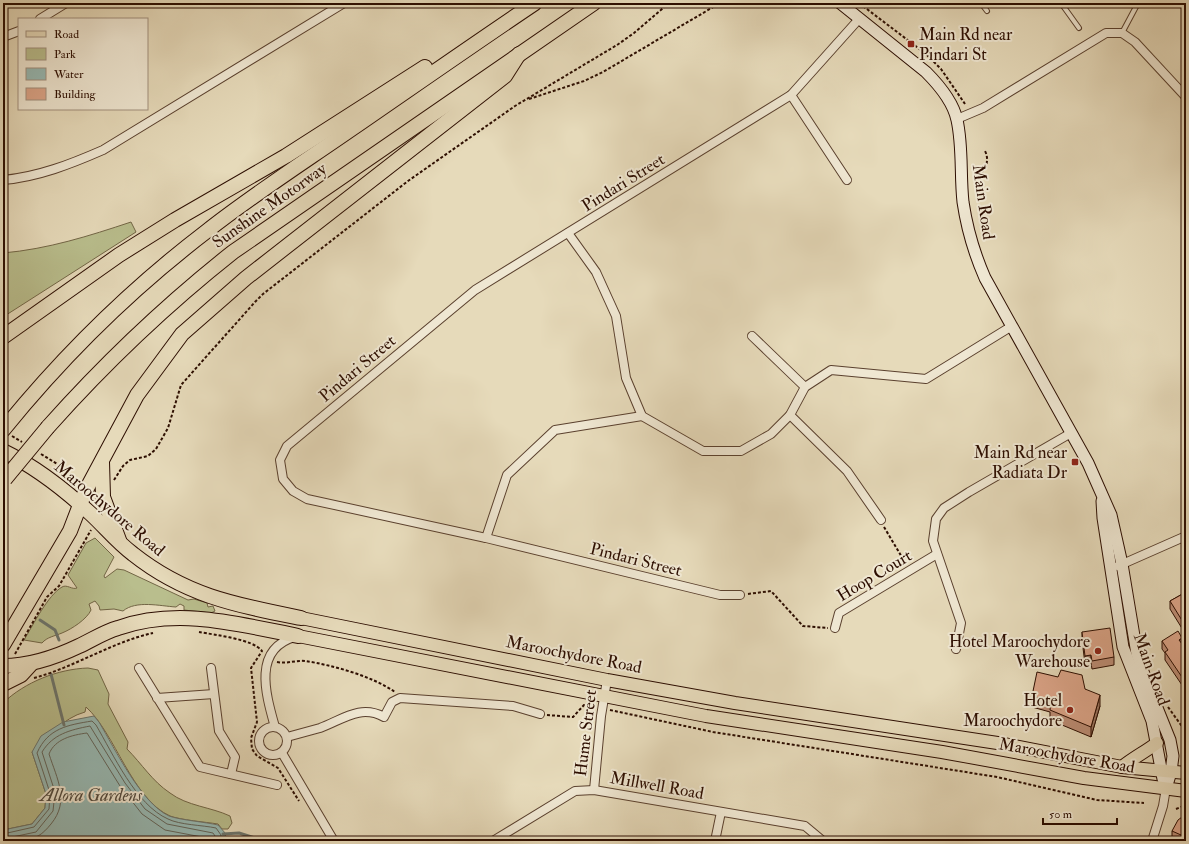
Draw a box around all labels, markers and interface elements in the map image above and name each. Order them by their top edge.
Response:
legend [18,18,148,110]
place label: Main Rd near Pindari St [919,24,1013,65]
text: Road [54,27,79,42]
marker: Main Rd near Pindari St [906,39,916,49]
text: Park [54,47,76,62]
text: Water [53,67,84,82]
text: Building [54,87,97,102]
street label: Pindari Street [578,148,669,216]
street label: Sunshine Motorway [208,158,331,253]
street label: Main Road [968,163,999,242]
street label: Pindari Street [315,330,400,407]
place label: Main Rd near Radiata Dr [974,442,1068,483]
street label: Maroochydore Road [49,456,170,562]
marker: Main Rd near Radiata Dr [1070,457,1080,467]
street label: Pindari Street [588,538,684,581]
street label: Hoop Court [833,545,916,607]
street label: Main Road [1129,630,1175,709]
street label: Maroochydore Road [504,631,644,679]
place label: Hotel Maroochydore Warehouse [949,631,1090,672]
marker: Hotel Maroochydore Warehouse [1093,646,1103,656]
street label: Hume Street [570,688,601,778]
place label: Hotel Maroochydore [963,690,1063,732]
marker: Hotel Maroochydore [1065,705,1075,715]
street label: Maroochydore Road [997,733,1137,779]
street label: Millwell Road [608,767,706,804]
water label: Allora Gardens [38,784,143,807]
scale bar [1043,800,1117,826]
text: 50 m [1049,807,1073,822]

